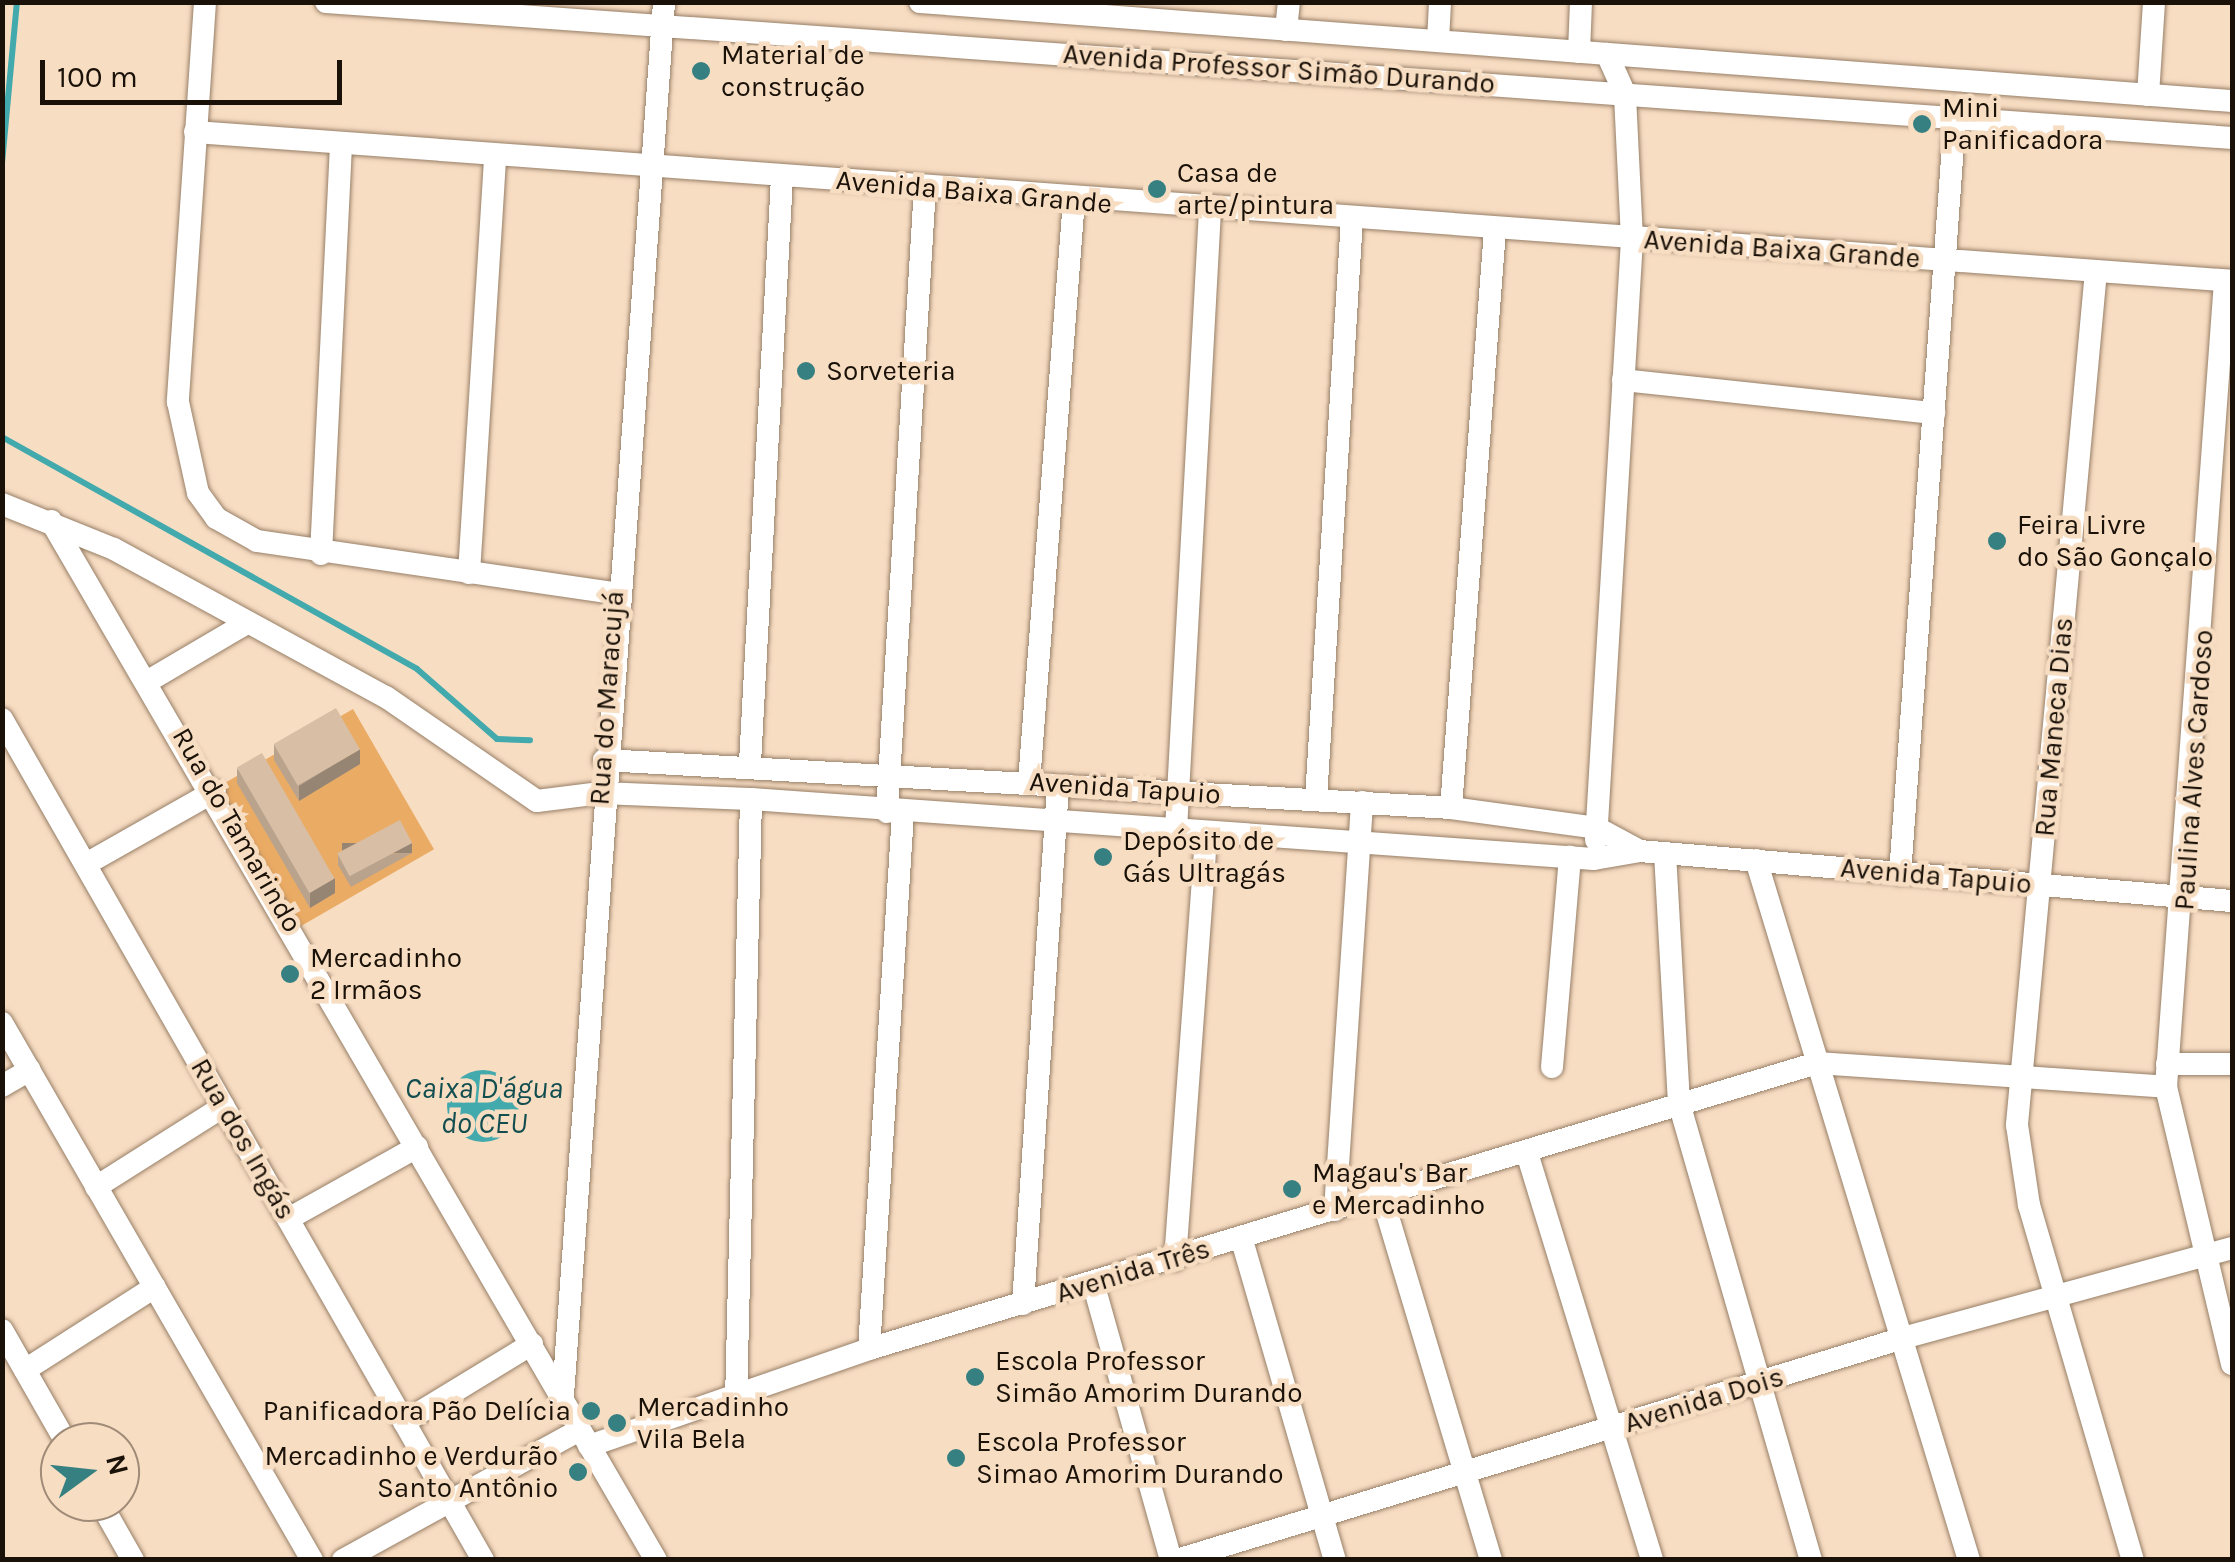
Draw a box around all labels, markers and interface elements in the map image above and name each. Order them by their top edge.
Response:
street label: Avenida Professor Simão Durando [1062,37,1496,101]
place label: Material de construção [721,38,865,104]
scale bar [45,40,348,102]
text: 100 m [57,59,138,95]
marker: Material de construção [690,60,712,82]
place label: Mini Panificadora [1942,91,2103,157]
marker: Mini Panificadora [1911,113,1933,135]
place label: Casa de arte/pintura [1177,156,1334,222]
street label: Avenida Baixa Grande [835,163,1113,221]
marker: Casa de arte/pintura [1146,178,1168,200]
street label: Avenida Baixa Grande [1643,223,1921,275]
place label: Sorveteria [826,354,956,388]
marker: Sorveteria [795,360,817,382]
place label: Feira Livre do São Gonçalo [2017,508,2213,574]
marker: Feira Livre do São Gonçalo [1986,530,2008,552]
street label: Rua do Maracujá [583,590,631,806]
street label: Rua Maneca Dias [2028,616,2080,838]
street label: Paulina Alves Cardoso [2167,628,2221,912]
street label: Rua do Tamarindo [165,722,309,938]
street label: Avenida Tapuio [1028,765,1222,811]
place label: Depósito de Gás Ultragás [1123,824,1286,890]
marker: Depósito de Gás Ultragás [1092,846,1114,868]
street label: Avenida Tapuio [1839,851,2033,901]
place label: Mercadinho 2 Irmãos [310,941,462,1007]
marker: Mercadinho 2 Irmãos [279,963,301,985]
street label: Rua dos Ingás [183,1053,303,1225]
water label: Caixa D'água do CEU [405,1070,563,1140]
place label: Magau's Bar e Mercadinho [1312,1156,1485,1222]
marker: Magau's Bar e Mercadinho [1281,1178,1303,1200]
street label: Avenida Três [1052,1232,1214,1310]
place label: Escola Professor Simão Amorim Durando [995,1344,1302,1410]
street label: Avenida Dois [1620,1360,1788,1440]
marker: Escola Professor Simão Amorim Durando [964,1366,986,1388]
place label: Mercadinho Vila Bela [637,1390,789,1456]
place label: Panificadora Pão Delícia [263,1394,571,1428]
marker: Panificadora Pão Delícia [580,1400,602,1422]
marker: Mercadinho Vila Bela [606,1412,628,1434]
north arrow [40,1422,140,1522]
place label: Escola Professor Simao Amorim Durando [976,1425,1283,1491]
place label: Mercadinho e Verdurão Santo Antônio [264,1439,558,1505]
marker: Escola Professor Simao Amorim Durando [945,1447,967,1469]
text: N [99,1451,136,1479]
marker: Mercadinho e Verdurão Santo Antônio [567,1461,589,1483]

